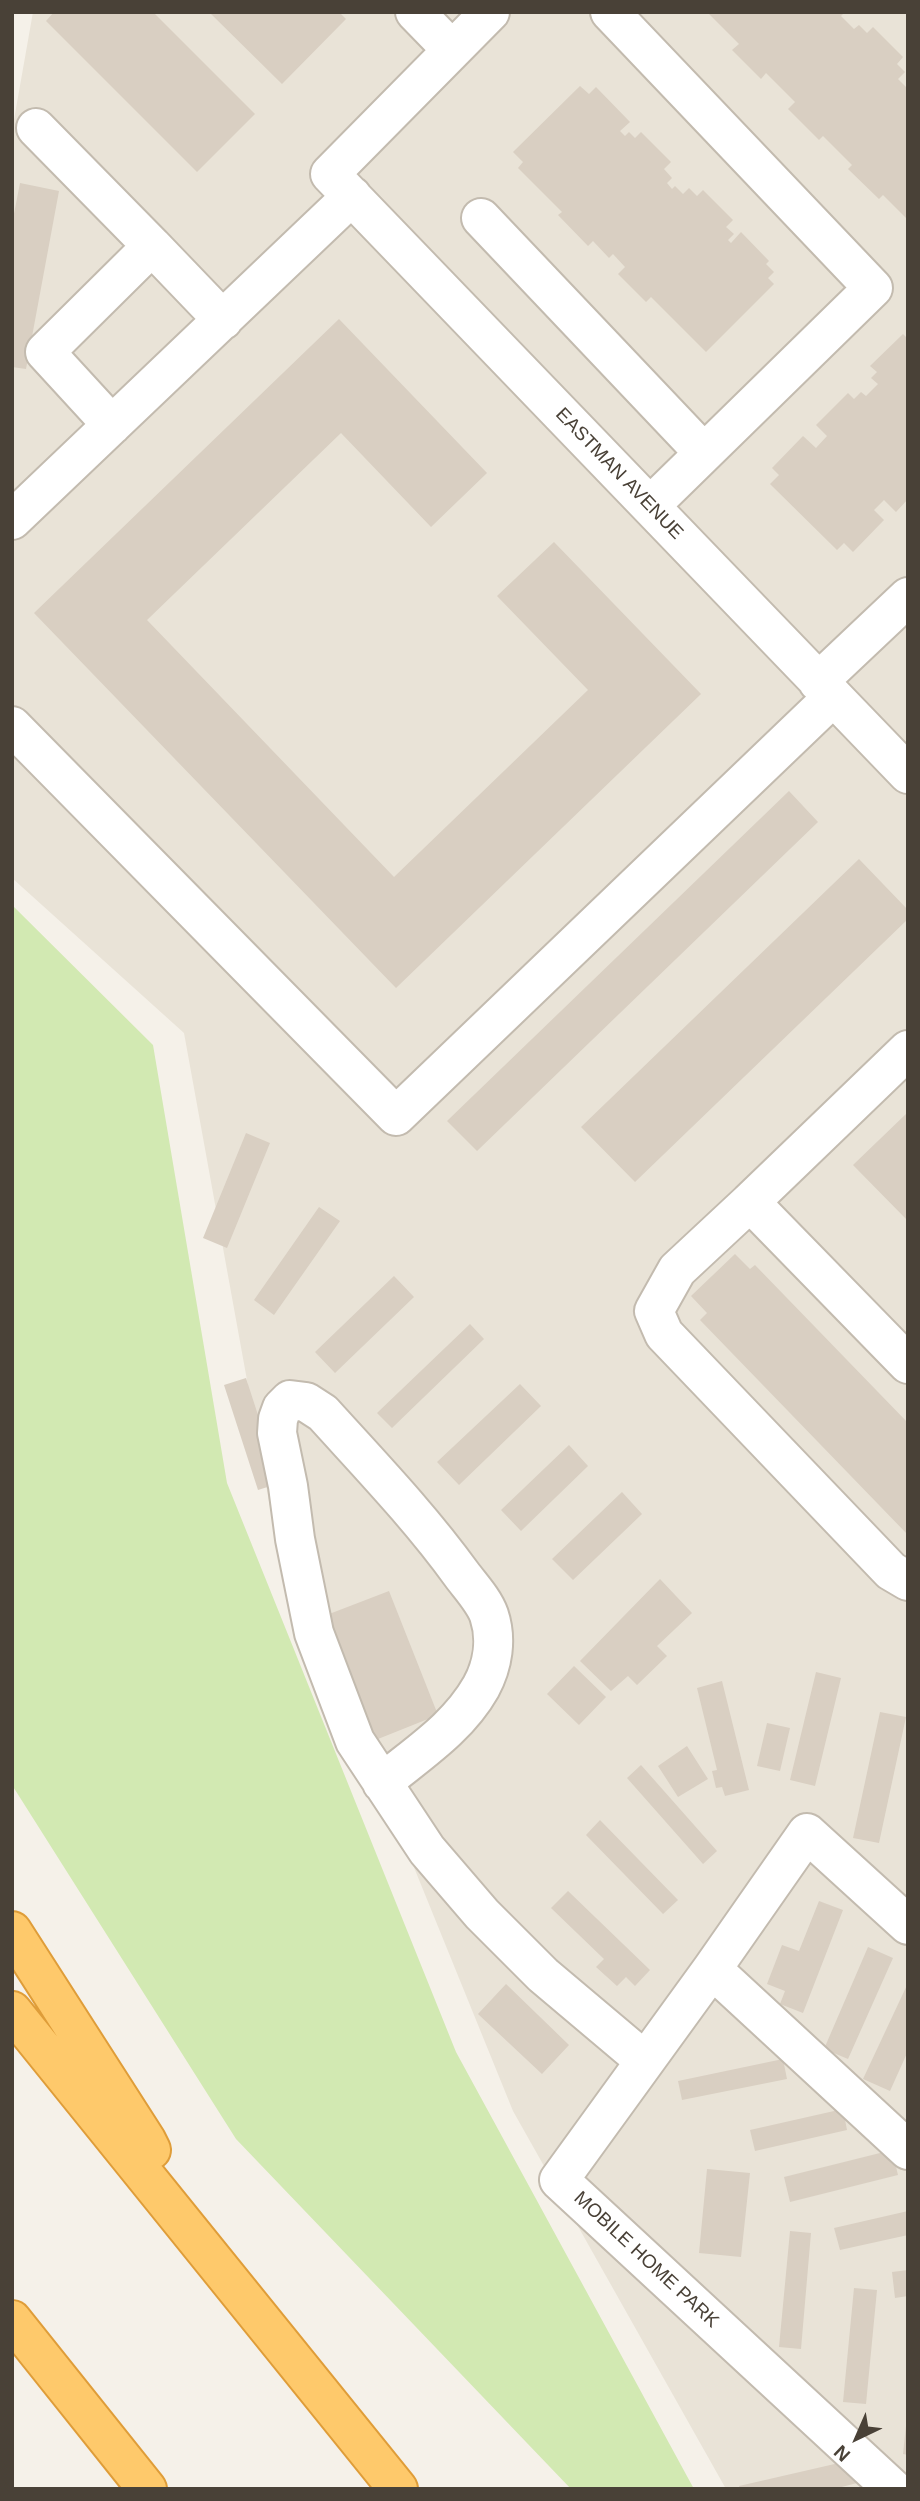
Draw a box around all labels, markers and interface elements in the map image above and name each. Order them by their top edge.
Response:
street label: EASTMAN AVENUE [550,404,688,544]
street label: MOBILE HOME PARK [569,2187,723,2333]
north arrow [822,2403,892,2473]
text: N [830,2441,854,2466]

